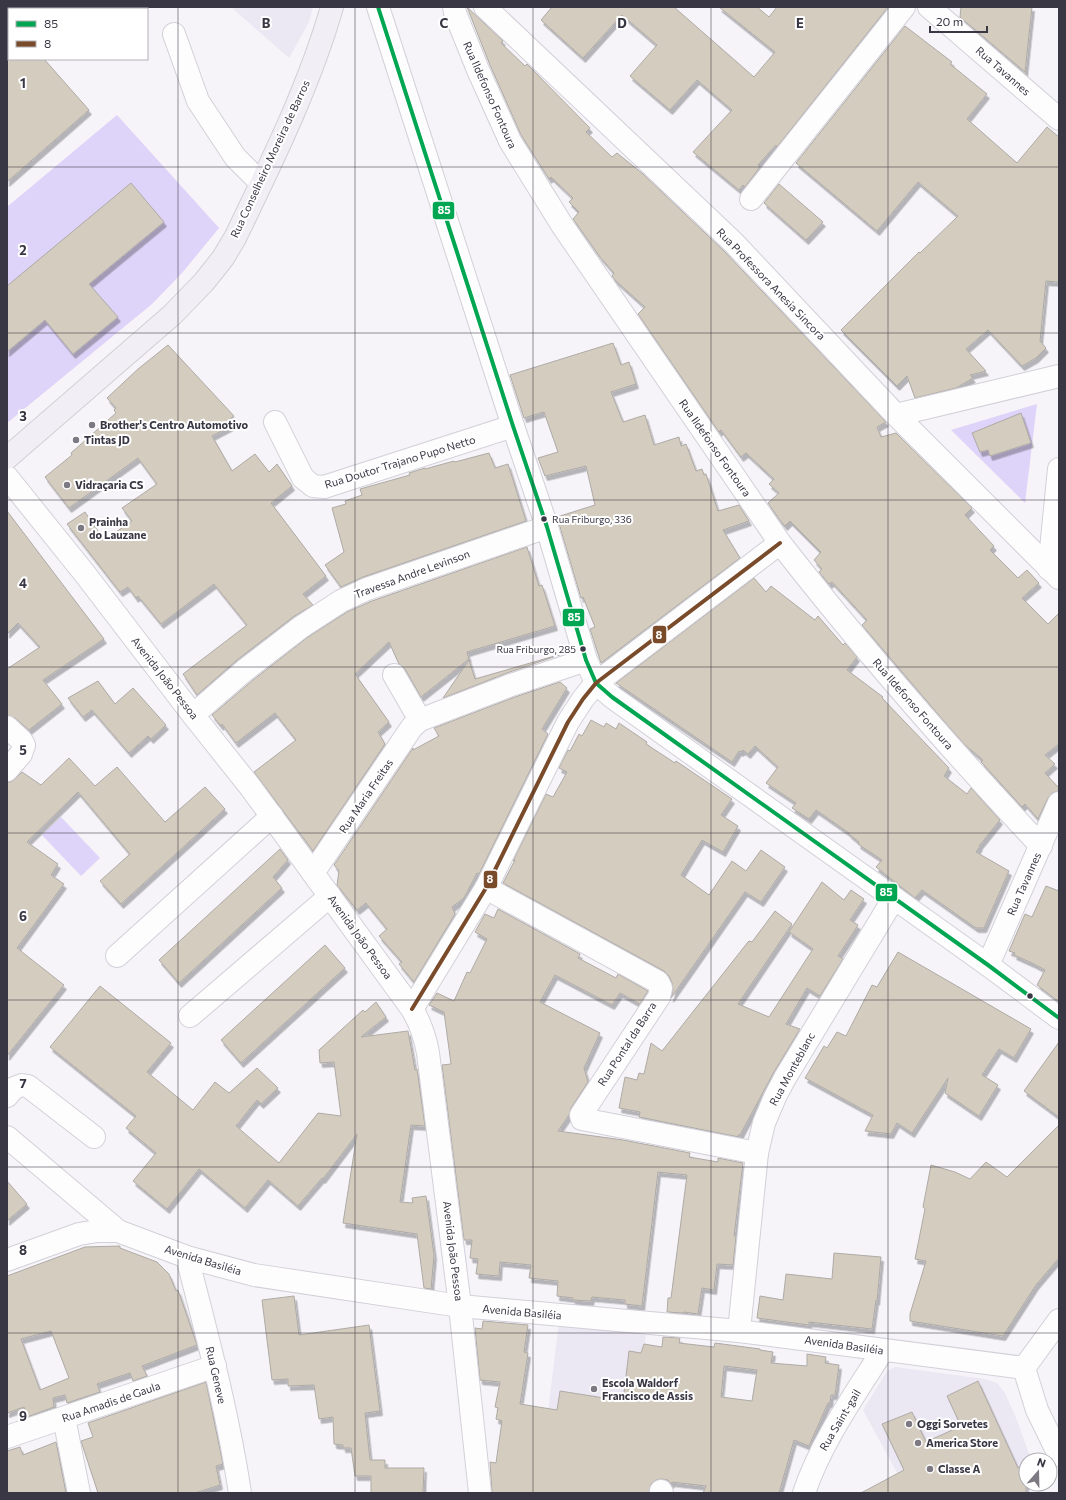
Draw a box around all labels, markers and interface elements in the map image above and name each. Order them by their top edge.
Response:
legend [8,8,148,60]
scale bar [930,8,987,34]
text: 20 m [936,14,963,28]
text: B [262,15,271,31]
text: C [440,15,449,31]
text: D [617,15,627,31]
text: E [796,15,804,31]
text: 85 [44,16,58,30]
text: 8 [44,36,51,50]
street label: Rua Ildefonso Fontoura [461,39,520,150]
street label: Rua Tavannes [973,43,1033,98]
text: 1 [20,75,26,91]
street label: Rua Conselheiro Moreira de Barros [227,78,312,240]
line badge: 85 [432,201,455,220]
text: 85 [437,203,451,216]
street label: Rua Professora Anesia Sincora [714,225,828,342]
text: 2 [19,242,27,258]
street label: Rua Ildefonso Fontoura [677,396,754,499]
text: 3 [19,408,27,424]
place label: Brother's Centro Automotivo [100,418,248,431]
marker: Brother's Centro Automotivo [87,420,97,430]
street label: Rua Doutor Trajano Pupo Netto [323,432,477,491]
place label: Tintas JD [84,433,130,447]
marker: Tintas JD [71,435,81,445]
place label: Vidraçaria CS [75,478,144,491]
marker: Vidraçaria CS [62,480,72,490]
place label: Rua Friburgo, 336 [552,513,632,525]
marker: Rua Friburgo, 336 [539,514,549,524]
place label: Prainha do Lauzane [89,515,146,541]
marker: Prainha do Lauzane [76,523,86,533]
street label: Travessa Andre Levinson [352,547,471,601]
text: 4 [19,575,27,591]
line badge: 85 [562,608,585,627]
text: 85 [567,610,581,623]
line badge: 8 [652,625,667,644]
text: 8 [656,628,663,641]
street label: Avenida João Pessoa [128,634,202,722]
place label: Rua Friburgo, 285 [496,643,576,655]
marker: Rua Friburgo, 285 [578,644,588,654]
street label: Rua Ildefonso Fontoura [870,656,956,752]
text: 5 [19,742,27,758]
street label: Rua Maria Freitas [336,756,395,835]
street label: Rua Tavannes [1004,850,1043,917]
line badge: 8 [483,870,498,889]
text: 8 [487,872,494,885]
line badge: 85 [875,883,898,902]
text: 85 [879,885,893,898]
street label: Avenida João Pessoa [325,892,395,982]
text: 6 [19,908,27,924]
unlabelled marker [1025,991,1035,1001]
street label: Rua Pontal da Barra [595,999,659,1088]
street label: Rua Monteblanc [766,1030,817,1108]
text: 7 [19,1075,27,1091]
street label: Avenida João Pessoa [440,1200,466,1302]
text: 8 [19,1242,27,1258]
street label: Avenida Basiléia [163,1242,243,1277]
street label: Avenida Basiléia [482,1302,562,1321]
street label: Avenida Basiléia [804,1333,884,1356]
street label: Rua Geneve [204,1345,229,1405]
place label: Escola Waldorf Francisco de Assis [602,1376,693,1402]
street label: Rua Amadis de Gaula [60,1379,162,1424]
marker: Escola Waldorf Francisco de Assis [589,1384,599,1394]
street label: Rua Saint-gail [816,1387,863,1453]
text: 9 [19,1408,27,1424]
place label: Oggi Sorvetes [917,1417,988,1430]
marker: Oggi Sorvetes [904,1419,914,1429]
place label: America Store [926,1436,998,1449]
marker: America Store [913,1438,923,1448]
north arrow [1018,1452,1058,1492]
text: N [1035,1455,1048,1470]
place label: Classe A [938,1462,980,1475]
marker: Classe A [925,1464,935,1474]

